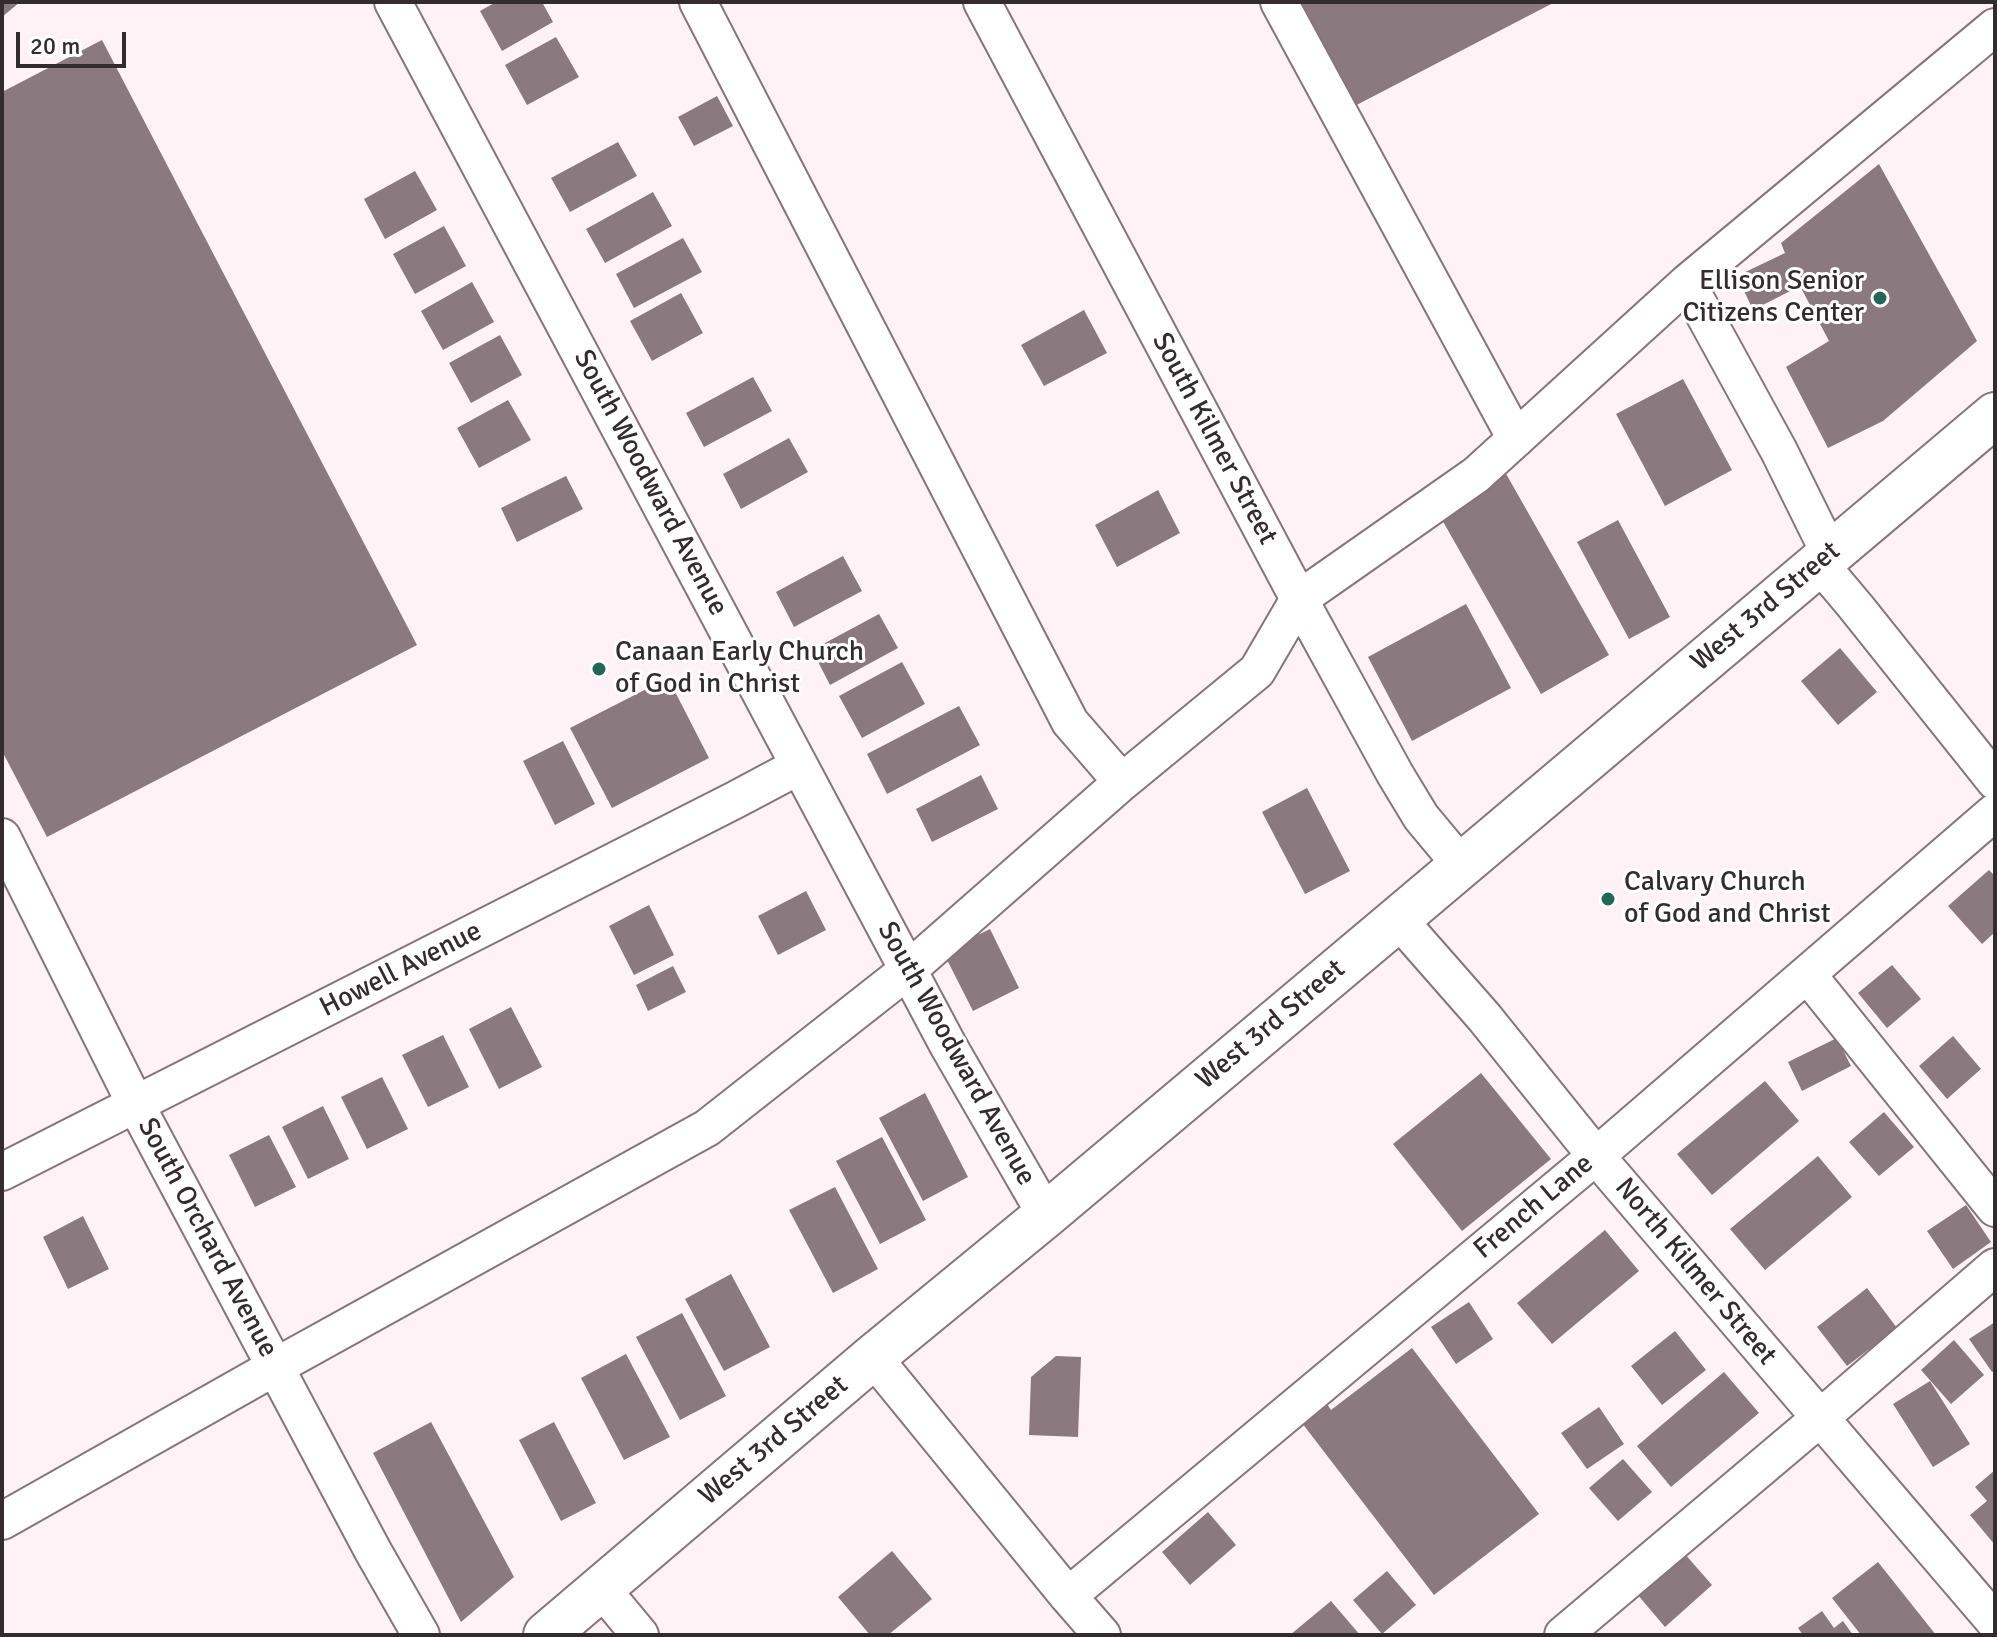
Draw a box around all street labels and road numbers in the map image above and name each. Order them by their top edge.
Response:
street label: South Kilmer Street [1144,327,1284,551]
street label: South Woodward Avenue [566,344,734,622]
street label: West 3rd Street [1685,535,1847,679]
street label: Howell Avenue [315,915,487,1025]
street label: South Woodward Avenue [870,916,1042,1192]
street label: West 3rd Street [1190,953,1352,1097]
street label: South Orchard Avenue [130,1113,284,1363]
street label: French Lane [1467,1147,1601,1267]
street label: North Kilmer Street [1607,1172,1783,1372]
street label: West 3rd Street [693,1369,855,1513]

